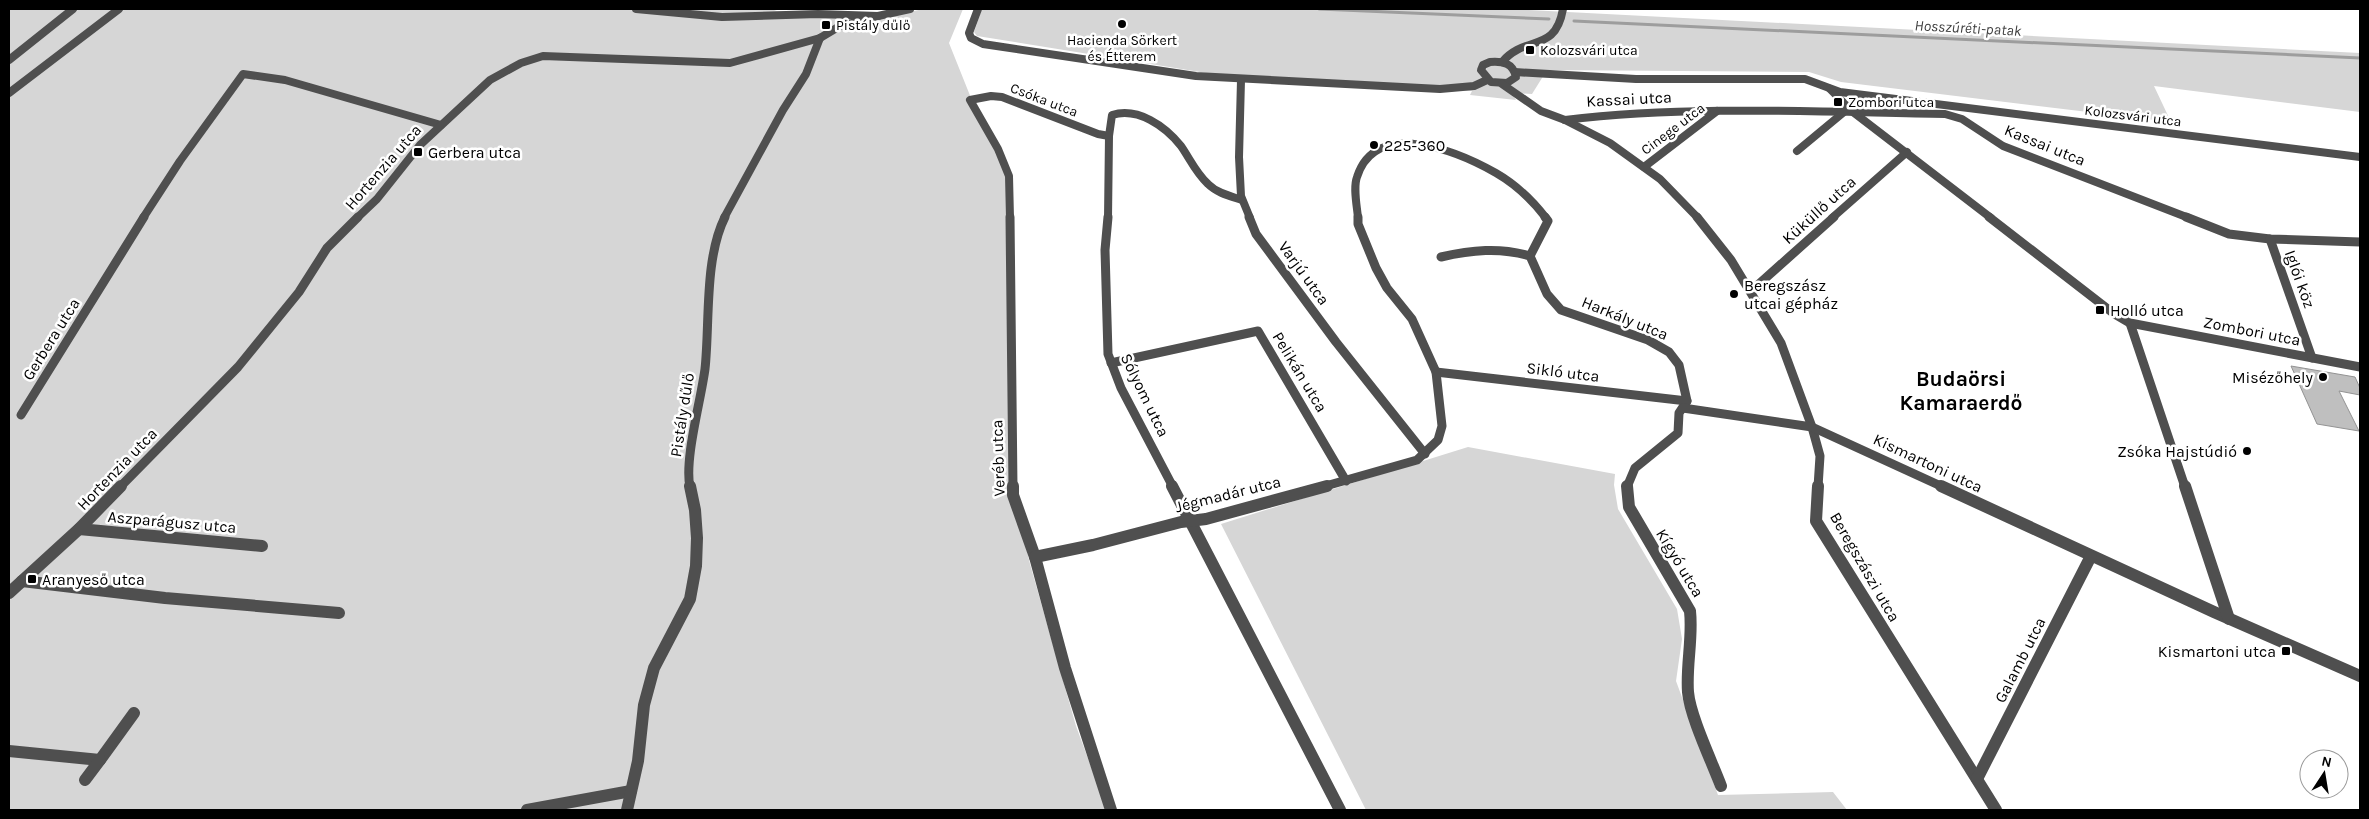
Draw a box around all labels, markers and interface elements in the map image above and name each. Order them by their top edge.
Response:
water label: Hosszúréti-patak [1914,16,2022,40]
place label: Pistály dűlő [836,17,910,34]
marker: Hacienda Sörkert és Étterem [1116,18,1128,30]
marker: Pistály dűlő [820,19,832,31]
place label: Hacienda Sörkert és Étterem [1067,32,1177,65]
place label: Kolozsvári utca [1540,42,1638,59]
marker: Kolozsvári utca [1524,44,1536,56]
street label: Csóka utca [1008,79,1080,121]
street label: Kassai utca [1586,87,1672,111]
place label: Zombori utca [1848,94,1934,111]
marker: Zombori utca [1832,96,1844,108]
street label: Cinege utca [1638,99,1708,159]
street label: Kolozsvári utca [2083,102,2183,130]
street label: Hortenzia utca [341,120,425,214]
street label: Kassai utca [2002,120,2088,170]
place label: 225-360 [1384,136,1445,155]
marker: 225-360 [1368,139,1380,151]
place label: Gerbera utca [428,143,521,162]
marker: Gerbera utca [412,146,424,158]
street label: Küküllő utca [1778,172,1860,248]
street label: Varjú utca [1274,237,1334,309]
street label: Iglói köz [2281,247,2319,311]
place label: Beregszász utcai gépház [1744,276,1838,313]
marker: Beregszász utcai gépház [1728,288,1740,300]
street label: Harkály utca [1579,292,1671,344]
street label: Gerbera utca [18,294,84,384]
place label: Holló utca [2110,301,2184,320]
marker: Holló utca [2094,304,2106,316]
street label: Zombori utca [2202,312,2302,350]
street label: Pelikán utca [1269,328,1331,416]
street label: Sólyom utca [1117,350,1173,440]
street label: Sikló utca [1525,358,1601,386]
district label: Budaörsi Kamaraerdő [1900,367,2022,415]
place label: Misézőhely [2232,368,2314,387]
marker: Misézőhely [2317,371,2329,383]
street label: Pistály dűlő [666,372,698,458]
street label: Veréb utca [987,419,1009,497]
street label: Hortenzia utca [73,424,161,514]
street label: Kismartoni utca [1870,429,1986,497]
place label: Zsóka Hajstúdió [2117,442,2237,461]
marker: Zsóka Hajstúdió [2241,445,2253,457]
street label: Jégmadár utca [1173,472,1283,516]
street label: Aszparágusz utca [107,507,237,537]
street label: Beregszászi utca [1826,509,1904,625]
street label: Kígyó utca [1652,525,1708,601]
place label: Aranyeső utca [42,570,145,589]
marker: Aranyeső utca [26,573,38,585]
street label: Galamb utca [1990,614,2050,706]
place label: Kismartoni utca [2158,642,2276,661]
marker: Kismartoni utca [2280,645,2292,657]
north arrow [2299,749,2349,799]
text: N [2320,752,2333,771]

